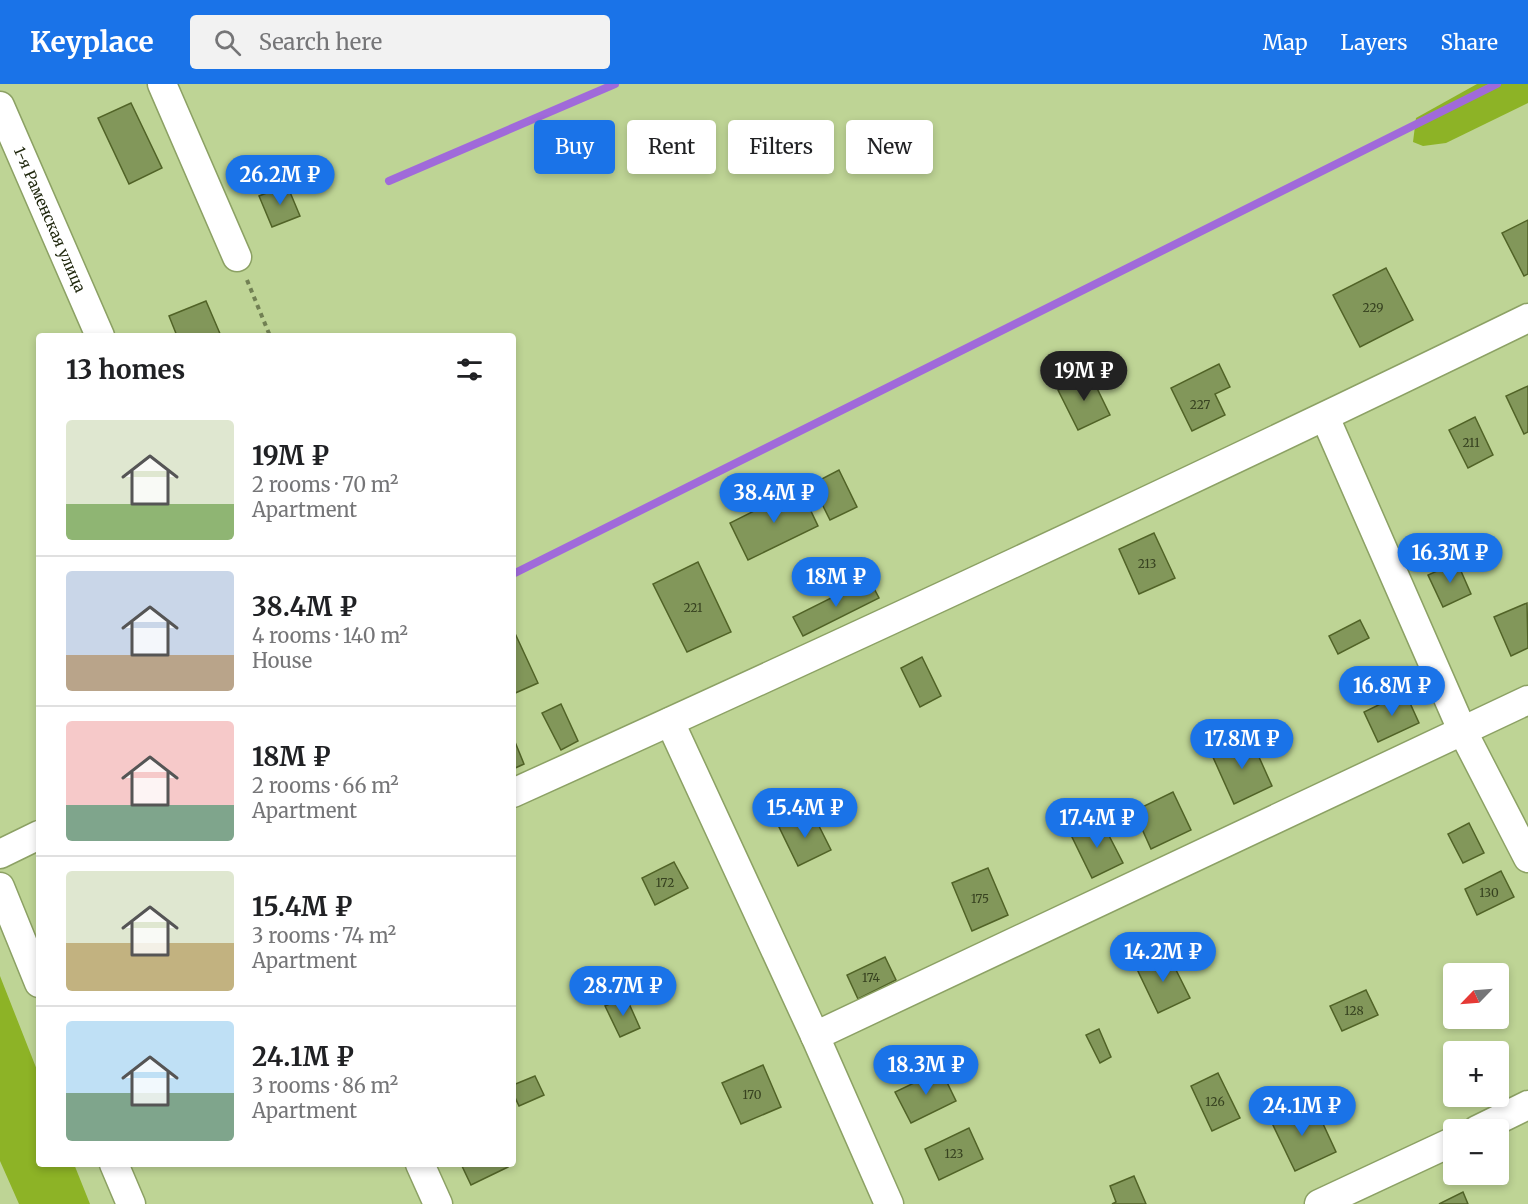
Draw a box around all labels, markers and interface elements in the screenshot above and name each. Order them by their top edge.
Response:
search box [190,15,610,69]
text: Keyplace [30,24,154,60]
icon: search [211,26,244,59]
text: Search here [259,28,382,56]
text: Map [1263,29,1308,56]
text: Layers [1341,29,1408,56]
text: Share [1441,29,1498,56]
chip: Buy [534,120,615,174]
chip: Rent [627,120,716,174]
chip: Filters [728,120,834,174]
chip: New [846,120,933,174]
street label: 1-я Раменская улица [10,144,90,295]
pin: 26.2M ₽ [225,155,335,206]
text: 26.2M ₽ [240,162,320,187]
house number: 229 [1362,300,1384,315]
pin: 19M ₽ [1042,351,1126,402]
text: 13 homes [66,353,185,386]
icon: filters [453,353,486,386]
text: 19M ₽ [1054,358,1114,383]
house number: 227 [1190,397,1210,412]
house number: 211 [1462,435,1480,450]
text: 19M ₽ [252,439,329,472]
icon: home [114,444,186,516]
text: 2 rooms · 70 m² [252,472,398,497]
pin: 38.4M ₽ [719,473,829,524]
text: 38.4M ₽ [734,480,815,505]
text: Apartment [252,497,357,522]
pin: 16.3M ₽ [1395,533,1505,584]
text: 16.3M ₽ [1412,540,1488,565]
house number: 213 [1138,556,1156,571]
pin: 18M ₽ [794,557,878,608]
text: 18M ₽ [806,564,866,589]
text: 38.4M ₽ [252,590,357,623]
icon: home [114,595,186,667]
house number: 221 [683,600,703,615]
text: 4 rooms · 140 m² [252,623,408,648]
text: House [252,648,312,673]
pin: 16.8M ₽ [1337,666,1447,717]
text: 16.8M ₽ [1353,673,1431,698]
pin: 17.8M ₽ [1187,719,1297,770]
text: 17.8M ₽ [1204,726,1280,751]
text: 18M ₽ [252,740,331,773]
icon: home [114,745,186,817]
text: 2 rooms · 66 m² [252,773,399,798]
pin: 15.4M ₽ [750,788,860,839]
text: 15.4M ₽ [766,795,844,820]
text: Apartment [252,798,357,823]
pin: 17.4M ₽ [1042,798,1152,849]
text: 17.4M ₽ [1059,805,1135,830]
house number: 172 [656,875,674,890]
house number: 130 [1479,885,1499,900]
text: 15.4M ₽ [252,890,352,923]
house number: 175 [971,891,989,906]
icon: home [114,895,186,967]
text: 3 rooms · 74 m² [252,923,396,948]
pin: 14.2M ₽ [1108,932,1218,983]
text: 14.2M ₽ [1124,939,1202,964]
text: Apartment [252,948,357,973]
north arrow [1443,963,1509,1029]
map controls [1443,963,1509,1185]
pin: 28.7M ₽ [568,966,678,1017]
house number: 174 [862,970,881,985]
text: 28.7M ₽ [583,973,663,998]
house number: 128 [1344,1003,1364,1018]
text: 24.1M ₽ [252,1040,354,1073]
button: + [1443,1041,1509,1107]
icon: home [114,1045,186,1117]
pin: 18.3M ₽ [871,1045,981,1096]
text: 18.3M ₽ [887,1052,965,1077]
text: 3 rooms · 86 m² [252,1073,398,1098]
pin: 24.1M ₽ [1247,1086,1357,1137]
house number: 170 [743,1087,762,1102]
text: 24.1M ₽ [1263,1093,1341,1118]
house number: 126 [1205,1094,1225,1109]
text: Apartment [252,1098,357,1123]
button: − [1443,1119,1509,1185]
house number: 123 [945,1146,964,1161]

